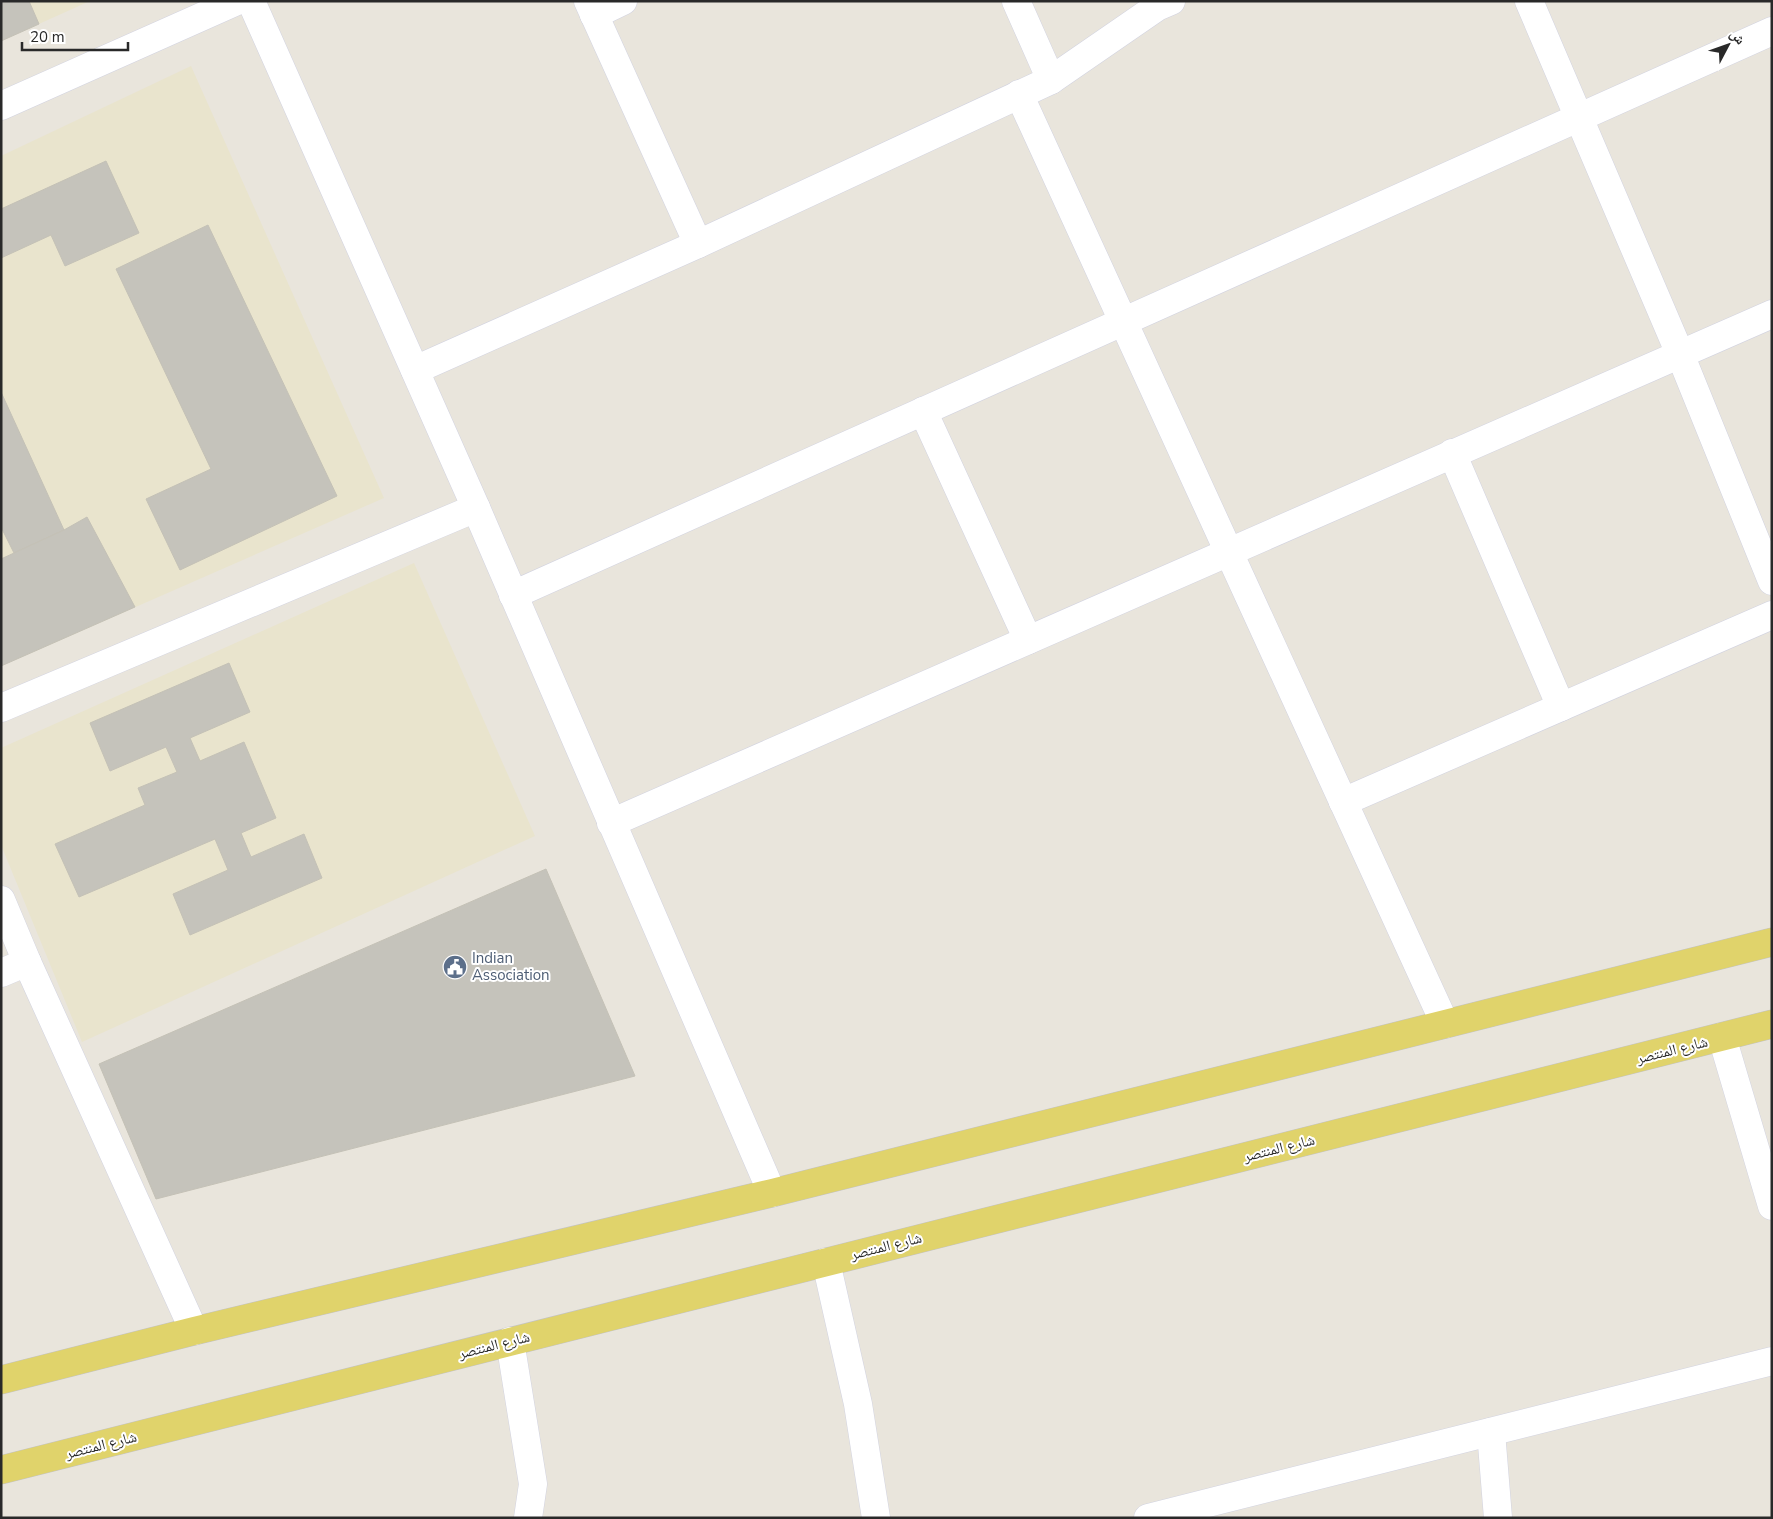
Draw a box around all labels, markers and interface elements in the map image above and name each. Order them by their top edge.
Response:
scale bar [22,20,129,52]
north arrow [1703,20,1753,70]
text: ش [1725,25,1750,49]
text: 20 m [30,27,65,47]
place label: Indian Association [472,948,550,985]
public building icon: Indian Association [442,954,468,980]
street label: شارع المنتصر [1633,1031,1710,1069]
street label: شارع المنتصر [1240,1129,1317,1167]
street label: شارع المنتصر [847,1227,924,1265]
street label: شارع المنتصر [455,1326,532,1364]
street label: شارع المنتصر [62,1426,139,1464]

